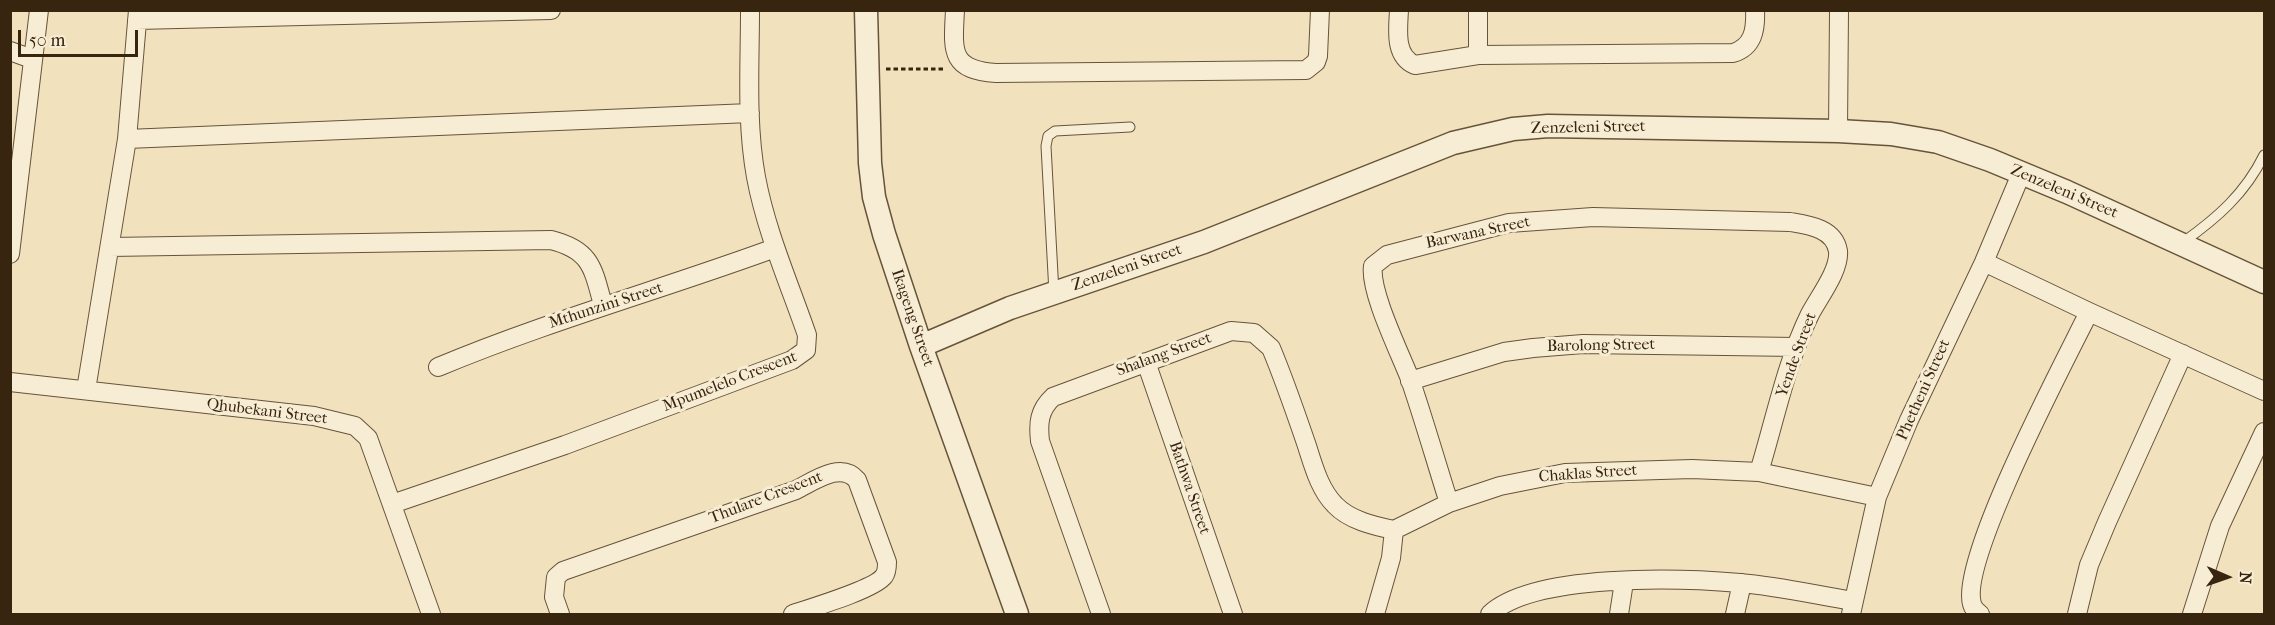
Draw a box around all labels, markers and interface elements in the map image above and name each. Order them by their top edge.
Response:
scale bar [21,18,141,56]
text: 50 m [29,30,65,51]
street label: Zenzeleni Street [1530,117,1646,139]
street label: Zenzeleni Street [2007,161,2121,223]
street label: Barwana Street [1424,213,1532,253]
street label: Zenzeleni Street [1070,240,1184,296]
street label: Ikageng Street [886,267,938,369]
street label: Mthunzini Street [547,279,665,333]
street label: Yende Street [1773,310,1821,400]
street label: Shalang Street [1114,329,1214,381]
street label: Barolong Street [1547,335,1655,357]
street label: Phetheni Street [1893,336,1955,444]
street label: Mpumelelo Crescent [660,348,800,416]
street label: Qhubekani Street [205,395,329,429]
street label: Bathwa Street [1164,439,1214,537]
street label: Chaklas Street [1538,461,1638,487]
street label: Thulare Crescent [707,468,825,528]
north arrow [2197,547,2257,607]
text: N [2236,571,2255,584]

